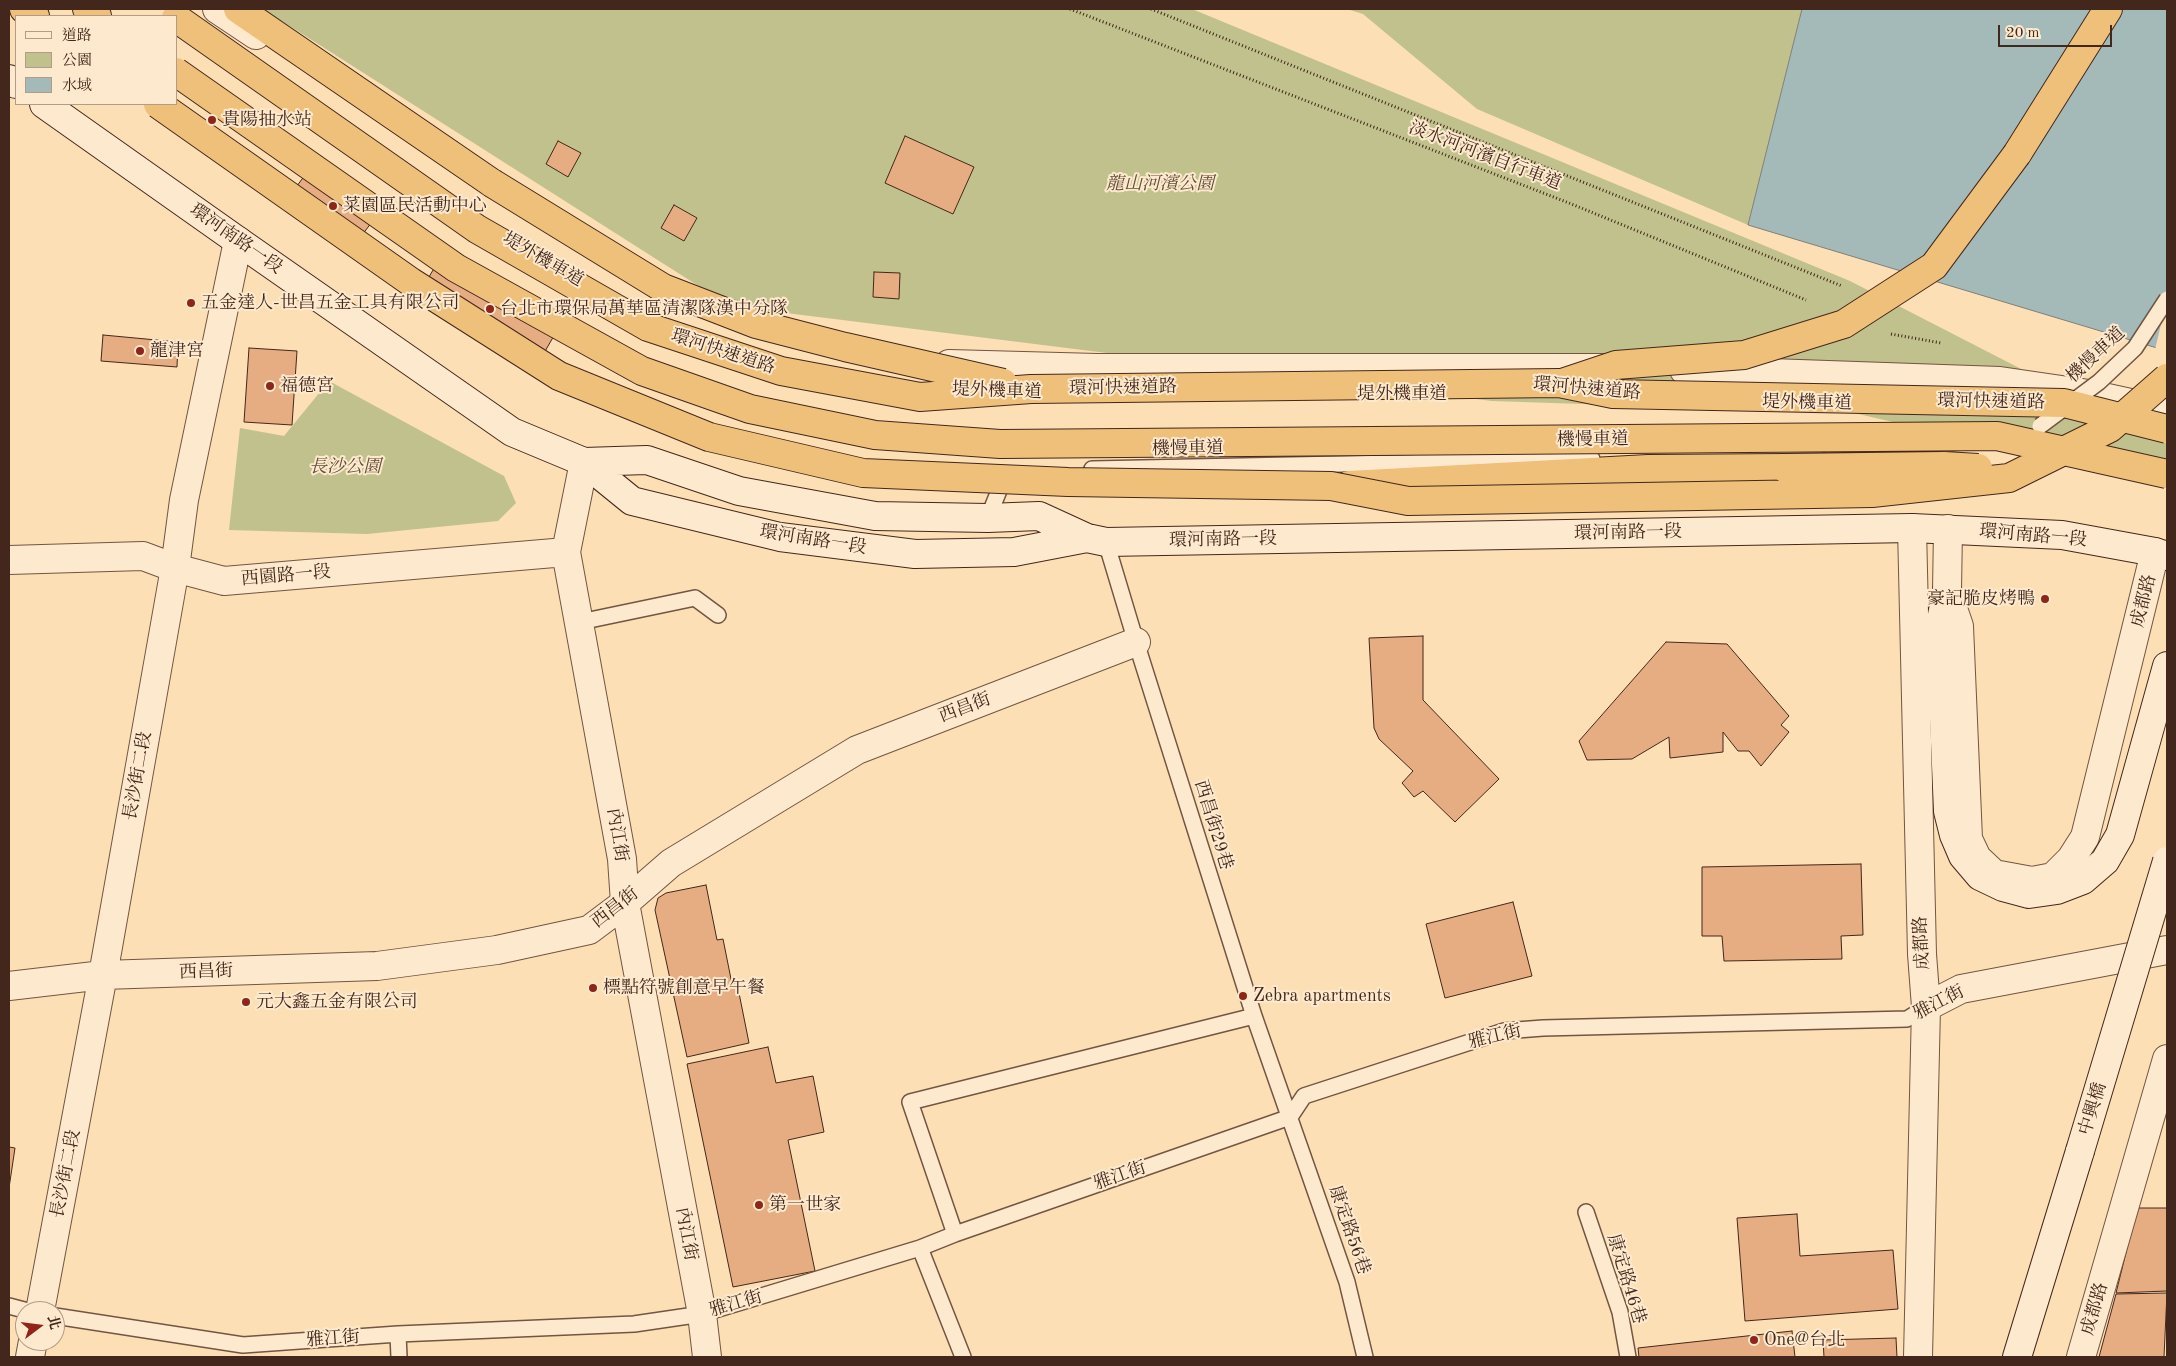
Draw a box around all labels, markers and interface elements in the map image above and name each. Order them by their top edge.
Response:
legend [15,15,178,105]
scale bar [2001,15,2115,47]
text: 20 m [2006,26,2040,41]
text: 道路 [62,29,92,44]
text: 公園 [62,54,92,69]
text: 水域 [62,79,92,94]
place label: 貴陽抽水站 [222,109,312,131]
marker: 貴陽抽水站 [206,114,218,126]
street label: 淡水河河濱自行車道 [1406,117,1564,195]
park label: 龍山河濱公園 [1106,173,1214,195]
place label: 菜園區民活動中心 [343,195,487,217]
street label: 環河南路一段 [186,199,286,279]
marker: 菜園區民活動中心 [327,200,339,212]
street label: 堤外機車道 [499,228,587,292]
place label: 五金達人-世昌五金工具有限公司 [201,292,460,314]
marker: 五金達人-世昌五金工具有限公司 [185,297,197,309]
place label: 台北市環保局萬華區清潔隊漢中分隊 [500,298,788,320]
marker: 台北市環保局萬華區清潔隊漢中分隊 [484,303,496,315]
street label: 機慢車道 [2062,323,2130,387]
street label: 環河快速道路 [668,325,778,379]
place label: 龍津宮 [150,340,204,362]
marker: 龍津宮 [134,345,146,357]
street label: 環河快速道路 [1532,374,1642,404]
place label: 福德宮 [280,375,334,397]
street label: 環河快速道路 [1069,376,1177,400]
street label: 堤外機車道 [952,379,1042,403]
marker: 福德宮 [264,380,276,392]
street label: 堤外機車道 [1357,383,1447,405]
street label: 環河快速道路 [1937,390,2045,414]
street label: 堤外機車道 [1762,391,1852,415]
street label: 機慢車道 [1557,429,1629,451]
street label: 機慢車道 [1152,438,1224,460]
park label: 長沙公園 [309,456,381,478]
street label: 環河南路一段 [758,521,868,559]
street label: 環河南路一段 [1574,521,1682,545]
street label: 環河南路一段 [1978,521,2088,551]
street label: 環河南路一段 [1169,528,1277,552]
street label: 西園路一段 [240,561,332,591]
street label: 成都路 [2127,572,2161,630]
place label: 豪記脆皮烤鴨 [1927,588,2035,610]
marker: 豪記脆皮烤鴨 [2039,593,2051,605]
street label: 西昌街 [936,688,994,728]
street label: 長沙街二段 [120,730,156,822]
street label: 西昌街29巷 [1189,777,1237,873]
street label: 內江街 [602,807,632,863]
street label: 西昌街 [587,883,643,933]
street label: 成都路 [1910,915,1934,971]
street label: 西昌街 [179,960,233,984]
place label: 標點符號創意早午餐 [603,977,765,999]
street label: 雅江街 [1910,981,1968,1025]
marker: 標點符號創意早午餐 [587,982,599,994]
place label: Zebra apartments [1253,985,1391,1007]
marker: Zebra apartments [1237,990,1249,1002]
place label: 元大鑫五金有限公司 [256,991,418,1013]
marker: 元大鑫五金有限公司 [240,996,252,1008]
street label: 雅江街 [1466,1020,1524,1054]
street label: 中興橋 [2075,1080,2111,1138]
street label: 長沙街二段 [47,1128,85,1220]
street label: 雅江街 [1091,1157,1149,1195]
street label: 康定路56巷 [1324,1183,1374,1277]
place label: 第一世家 [769,1194,841,1216]
marker: 第一世家 [753,1199,765,1211]
street label: 內江街 [671,1206,701,1262]
street label: 康定路46巷 [1602,1231,1650,1327]
street label: 成都路 [2077,1280,2113,1338]
street label: 雅江街 [707,1286,765,1322]
north arrow [15,1301,65,1351]
text: 北 [45,1314,62,1331]
street label: 雅江街 [305,1326,361,1352]
place label: One@台北 [1764,1329,1845,1351]
marker: One@台北 [1748,1334,1760,1346]

